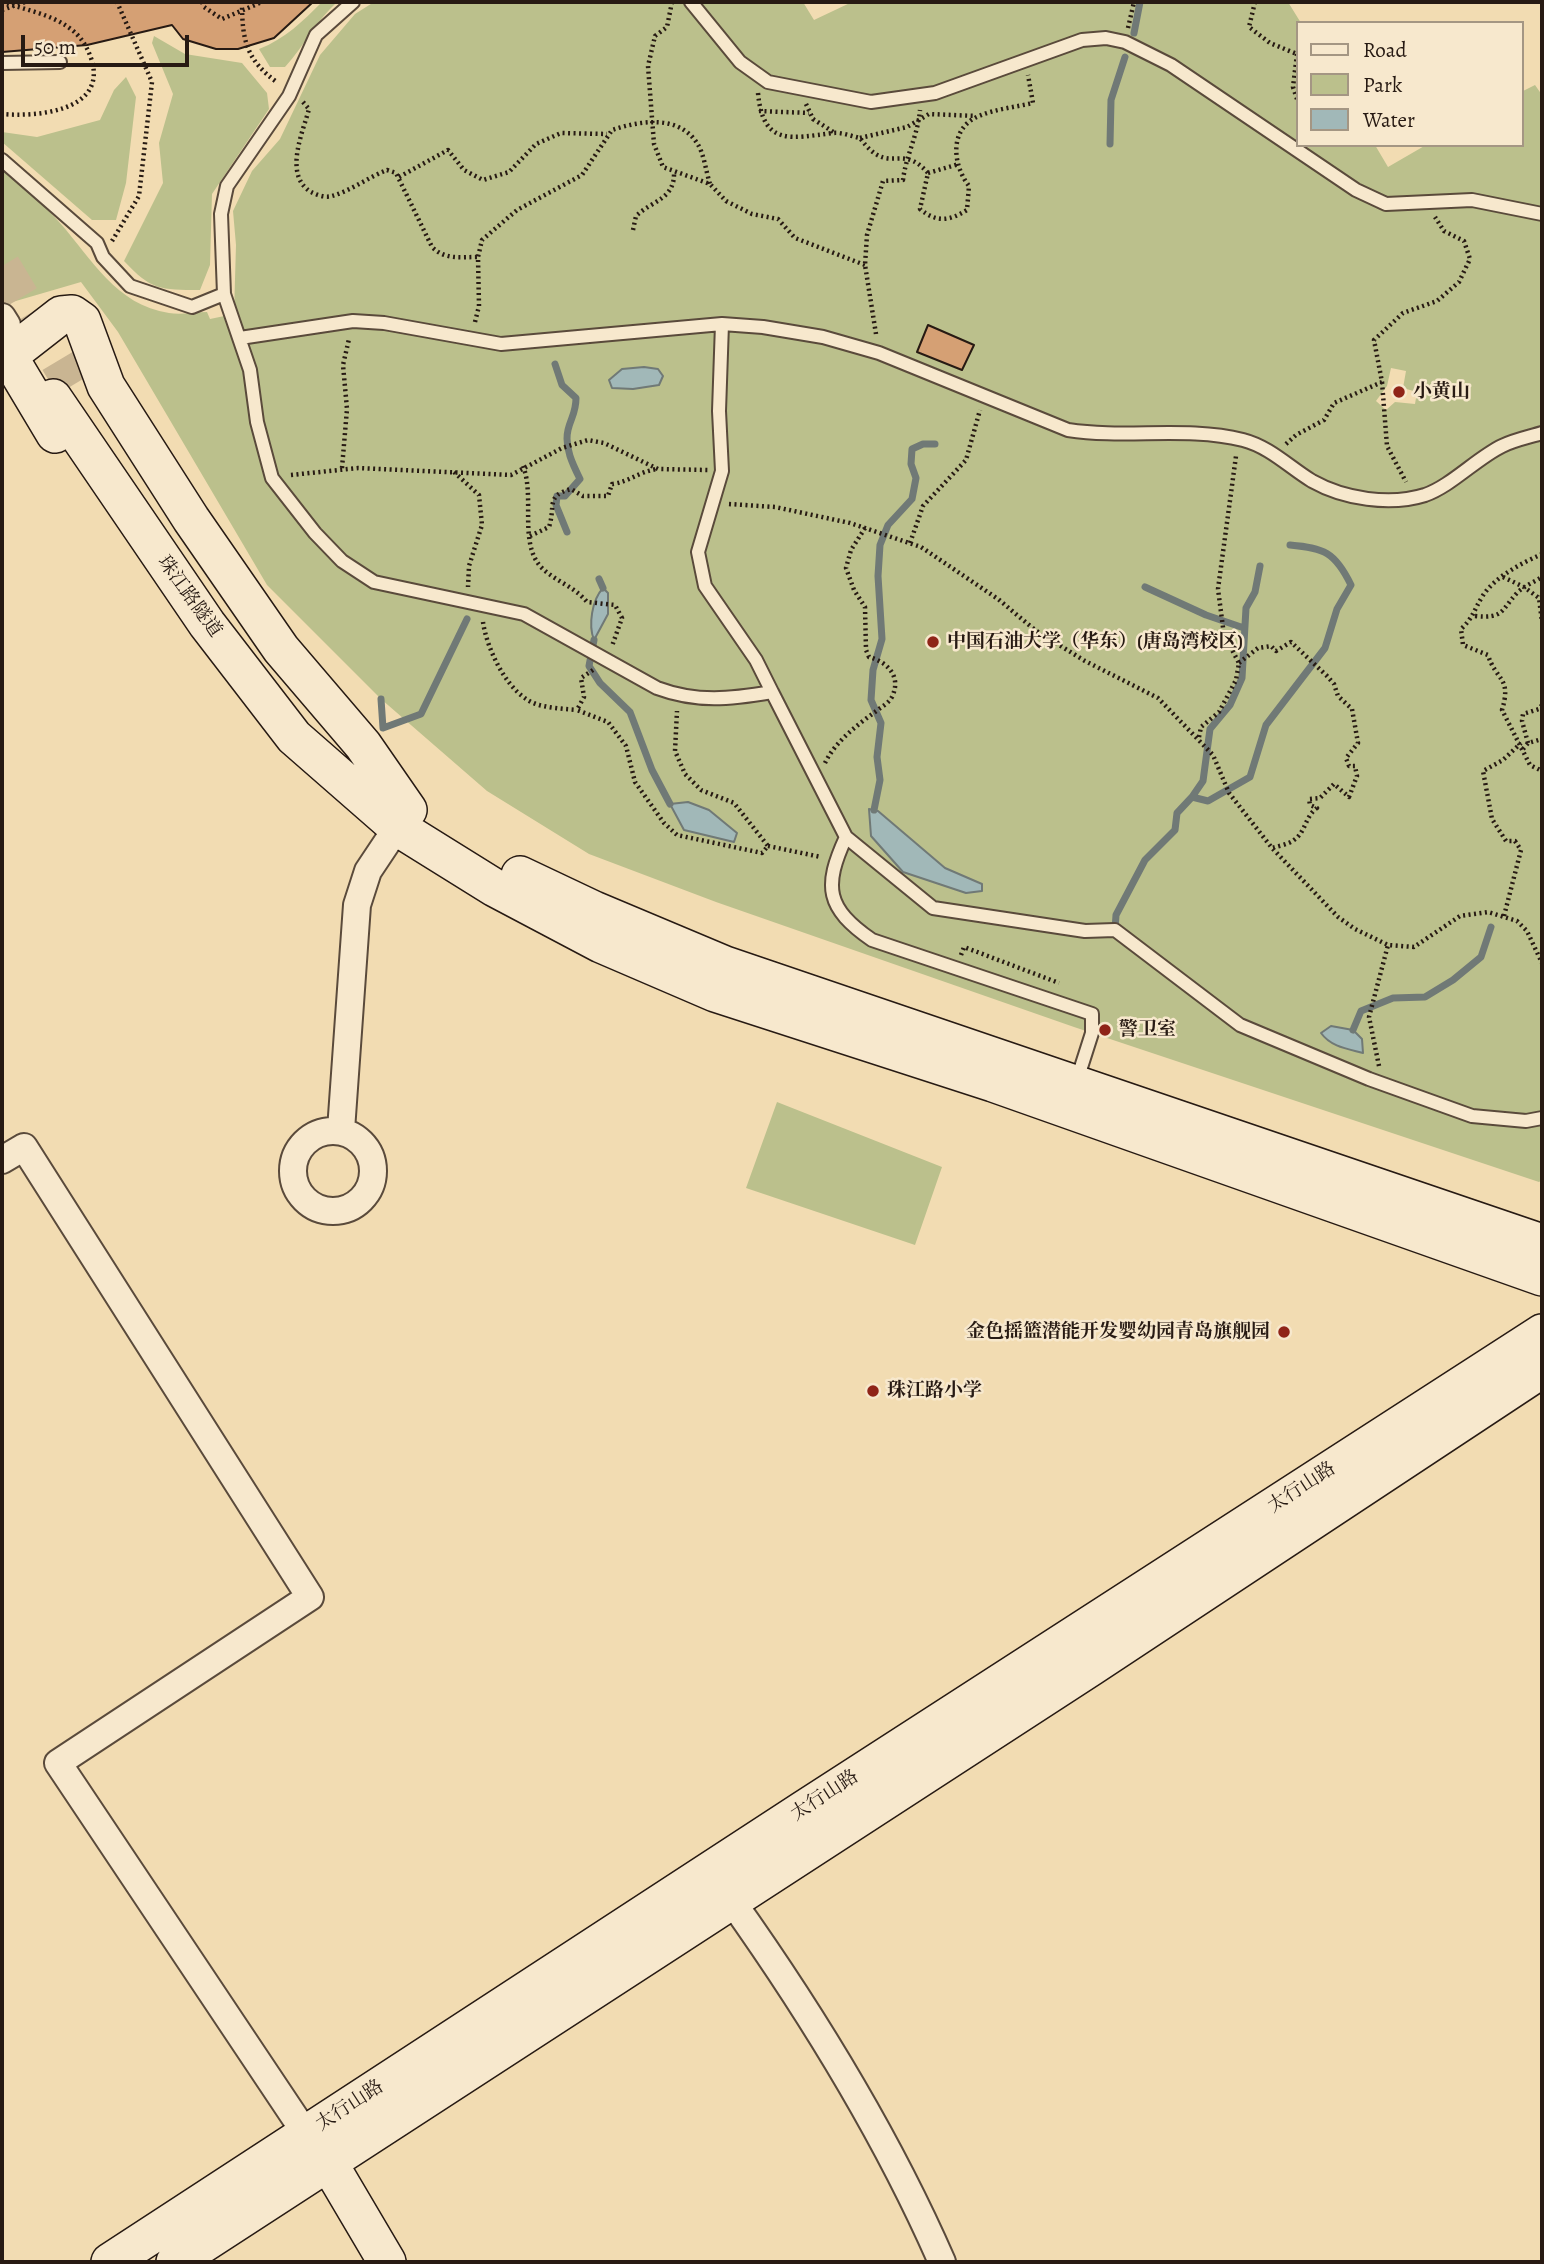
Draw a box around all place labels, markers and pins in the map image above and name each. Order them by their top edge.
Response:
place label: 小黄山 [1413,381,1470,403]
marker: 小黄山 [1391,384,1407,400]
place label: 中国石油大学（华东）(唐岛湾校区) [947,631,1243,653]
marker: 中国石油大学（华东）(唐岛湾校区) [925,634,941,650]
place label: 警卫室 [1119,1019,1176,1041]
marker: 警卫室 [1097,1022,1113,1038]
place label: 金色摇篮潜能开发婴幼园青岛旗舰园 [966,1321,1270,1343]
marker: 金色摇篮潜能开发婴幼园青岛旗舰园 [1276,1324,1292,1340]
place label: 珠江路小学 [887,1380,982,1402]
marker: 珠江路小学 [865,1383,881,1399]

